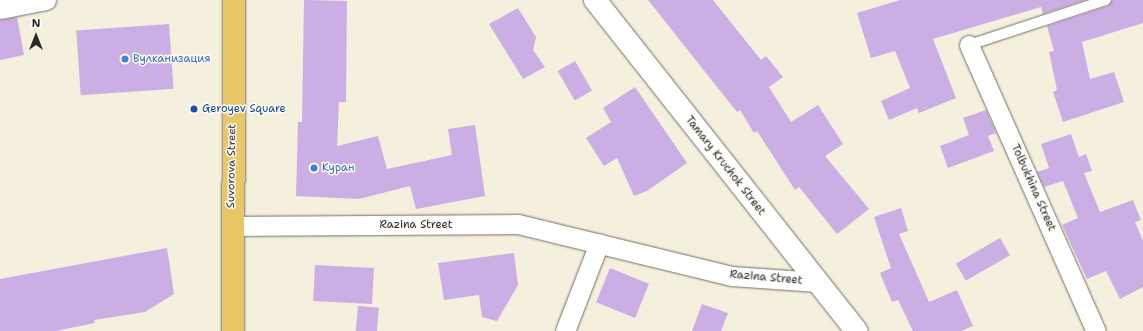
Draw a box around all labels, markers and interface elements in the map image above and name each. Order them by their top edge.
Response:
north arrow [16,16,56,56]
text: N [32,16,40,31]
place label: Вулканизация [133,52,210,66]
marker: Вулканизация [120,54,130,64]
place label: Geroyev Square [202,102,286,116]
marker: Geroyev Square [189,104,199,114]
street label: Tamary Kruchok Street [682,114,768,218]
street label: Suvorova Street [225,124,239,208]
street label: Tolbukhina Street [1008,143,1058,233]
place label: Куран [322,161,354,175]
marker: Куран [309,163,319,173]
street label: Razina Street [379,218,453,232]
street label: Razina Street [729,268,803,288]

